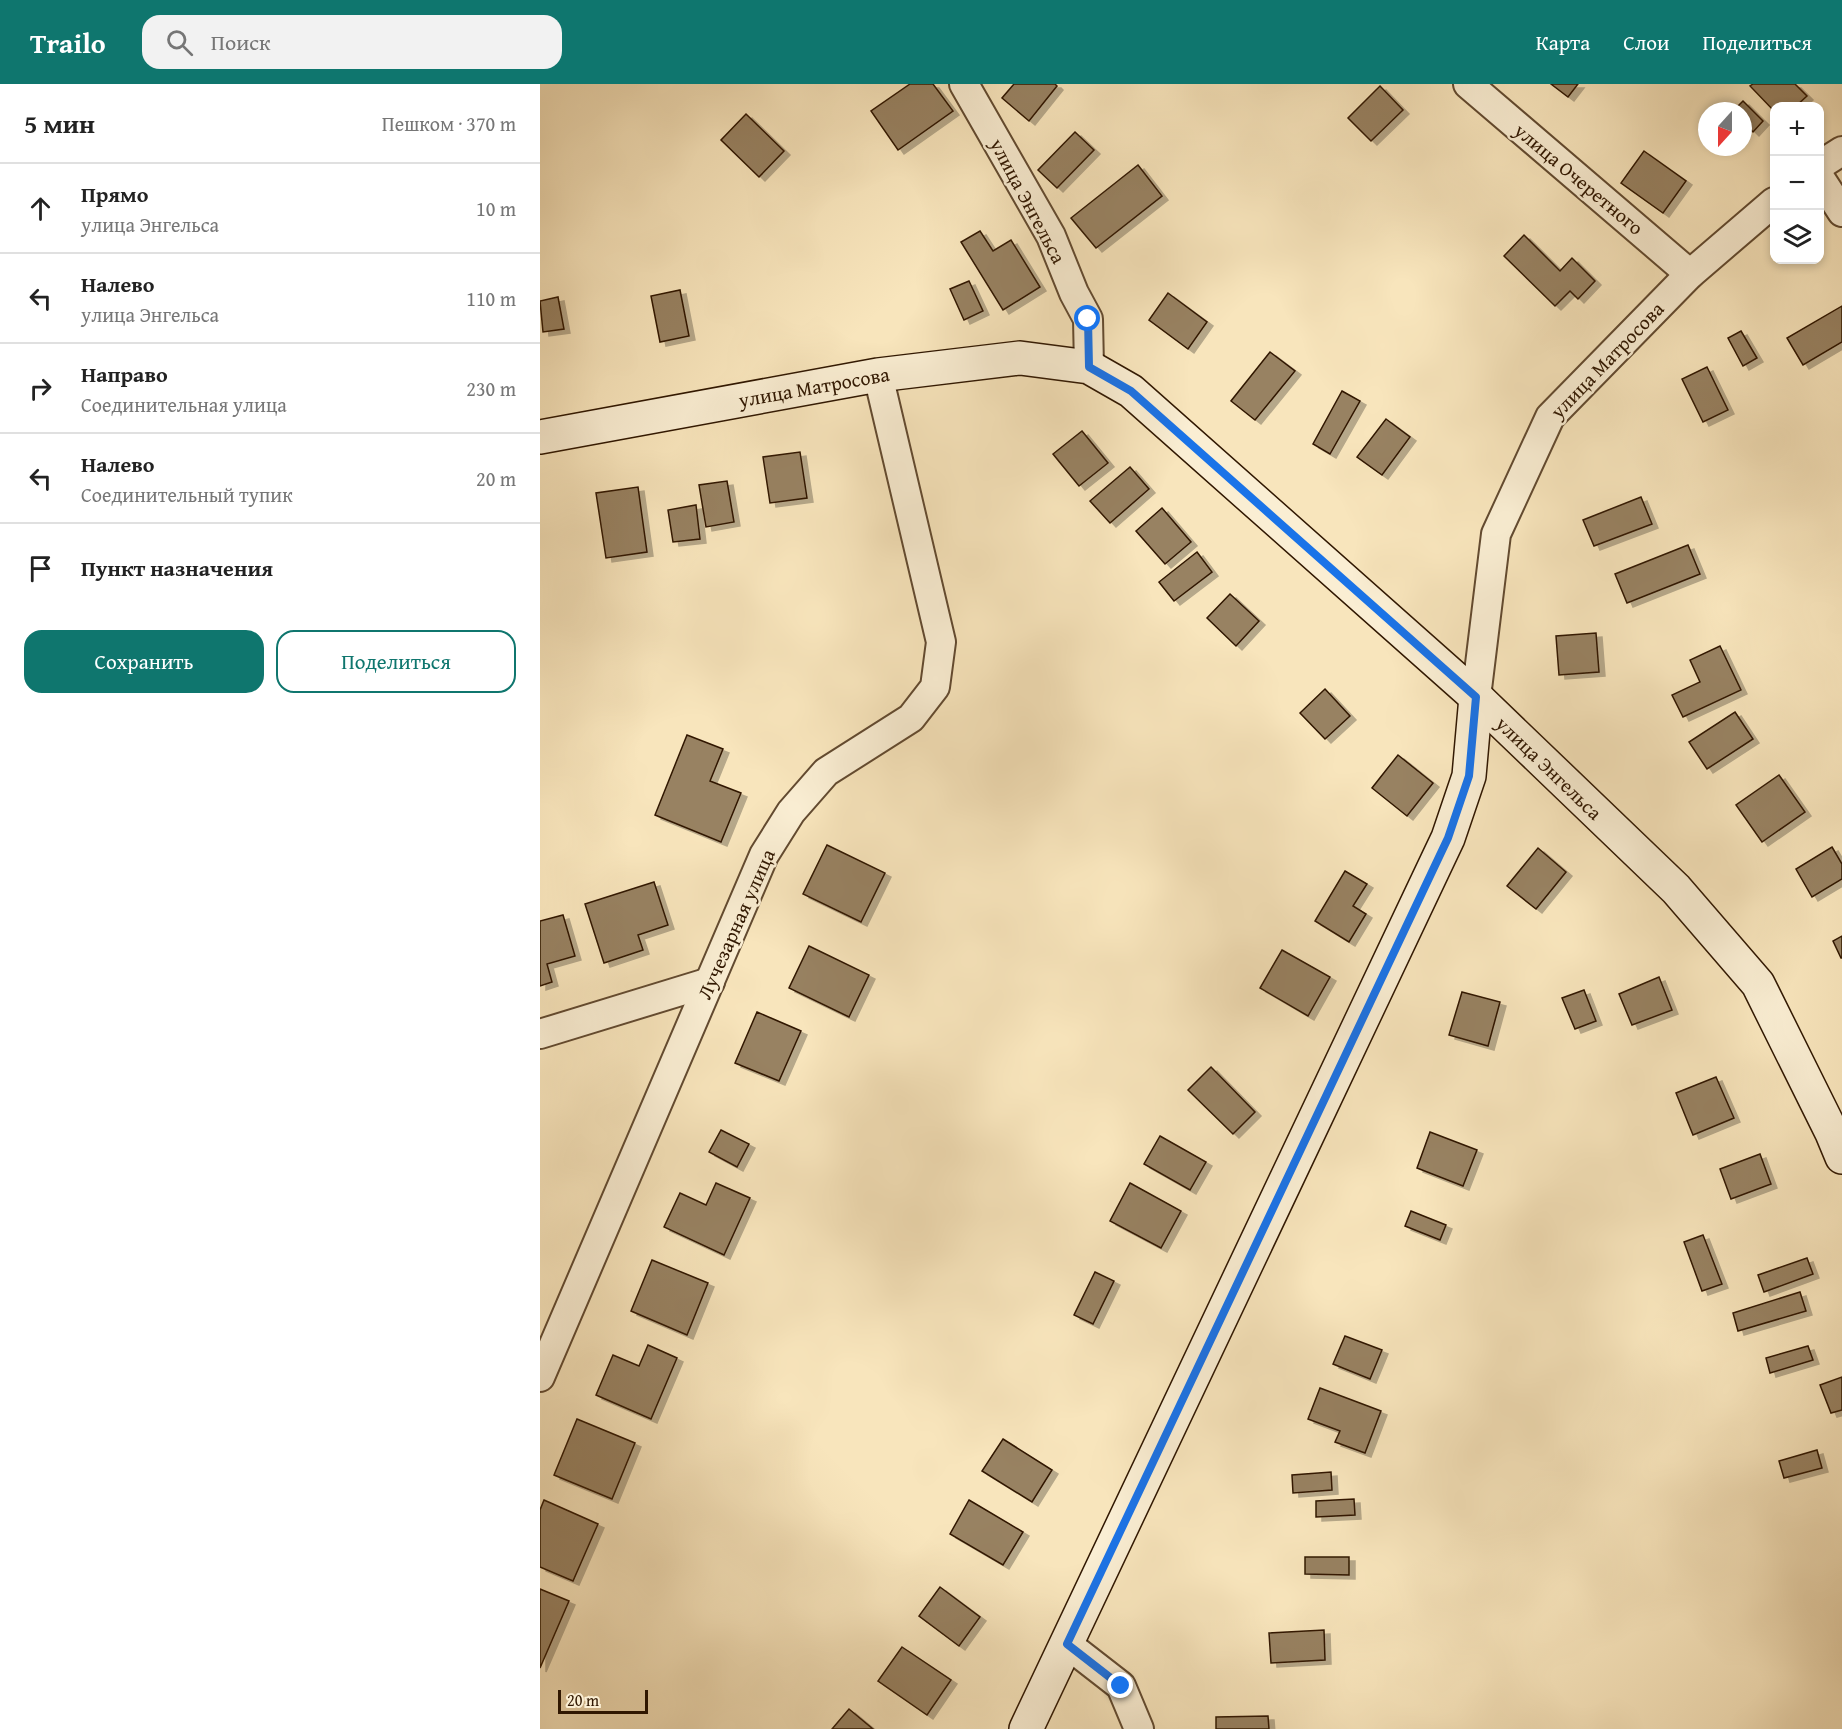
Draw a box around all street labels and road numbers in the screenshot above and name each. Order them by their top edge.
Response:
street label: улица Очеретного [1508,115,1650,241]
street label: улица Энгельса [983,132,1074,269]
street label: улица Матросова [1543,294,1670,425]
street label: улица Матросова [735,359,892,414]
street label: улица Энгельса [1489,709,1609,826]
street label: Лучезарная улица [689,844,782,1004]

